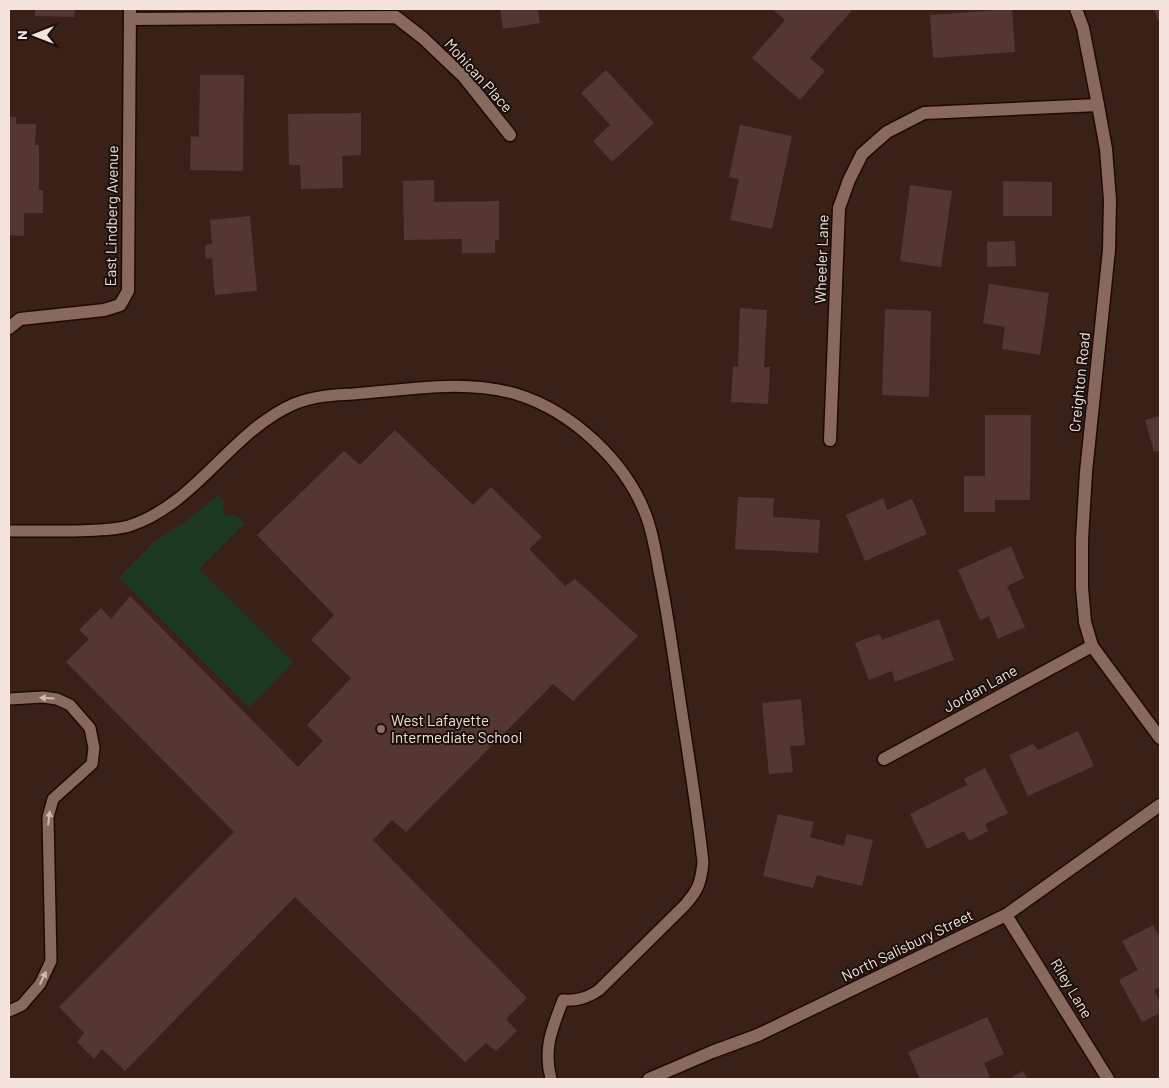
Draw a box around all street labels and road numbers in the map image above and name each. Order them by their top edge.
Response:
street label: Mohican Place [441,34,517,116]
street label: East Lindberg Avenue [101,145,121,287]
street label: Wheeler Lane [810,214,832,304]
street label: Creighton Road [1065,331,1093,433]
street label: Jordan Lane [940,660,1020,716]
street label: North Salisbury Street [838,905,976,985]
street label: Riley Lane [1047,955,1097,1021]

